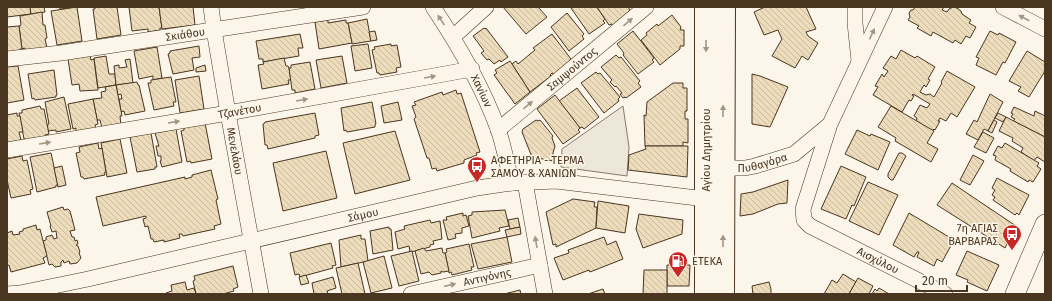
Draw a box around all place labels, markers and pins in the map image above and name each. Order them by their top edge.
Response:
place label: ΑΦΕΤΗΡΙΑ - ΤΕΡΜΑ ΣΑΜΟΥ & ΧΑΝΙΩΝ [491,154,585,180]
bus stop icon: ΑΦΕΤΗΡΙΑ - ΤΕΡΜΑ ΣΑΜΟΥ & ΧΑΝΙΩΝ [466,155,488,183]
place label: 7η ΑΓΙΑΣ ΒΑΡΒΑΡΑΣ [948,222,998,248]
bus stop icon: 7η ΑΓΙΑΣ ΒΑΡΒΑΡΑΣ [1001,223,1023,251]
fuel station icon: ΕΤΕΚΑ [667,250,689,278]
place label: ΕΤΕΚΑ [692,255,723,268]

